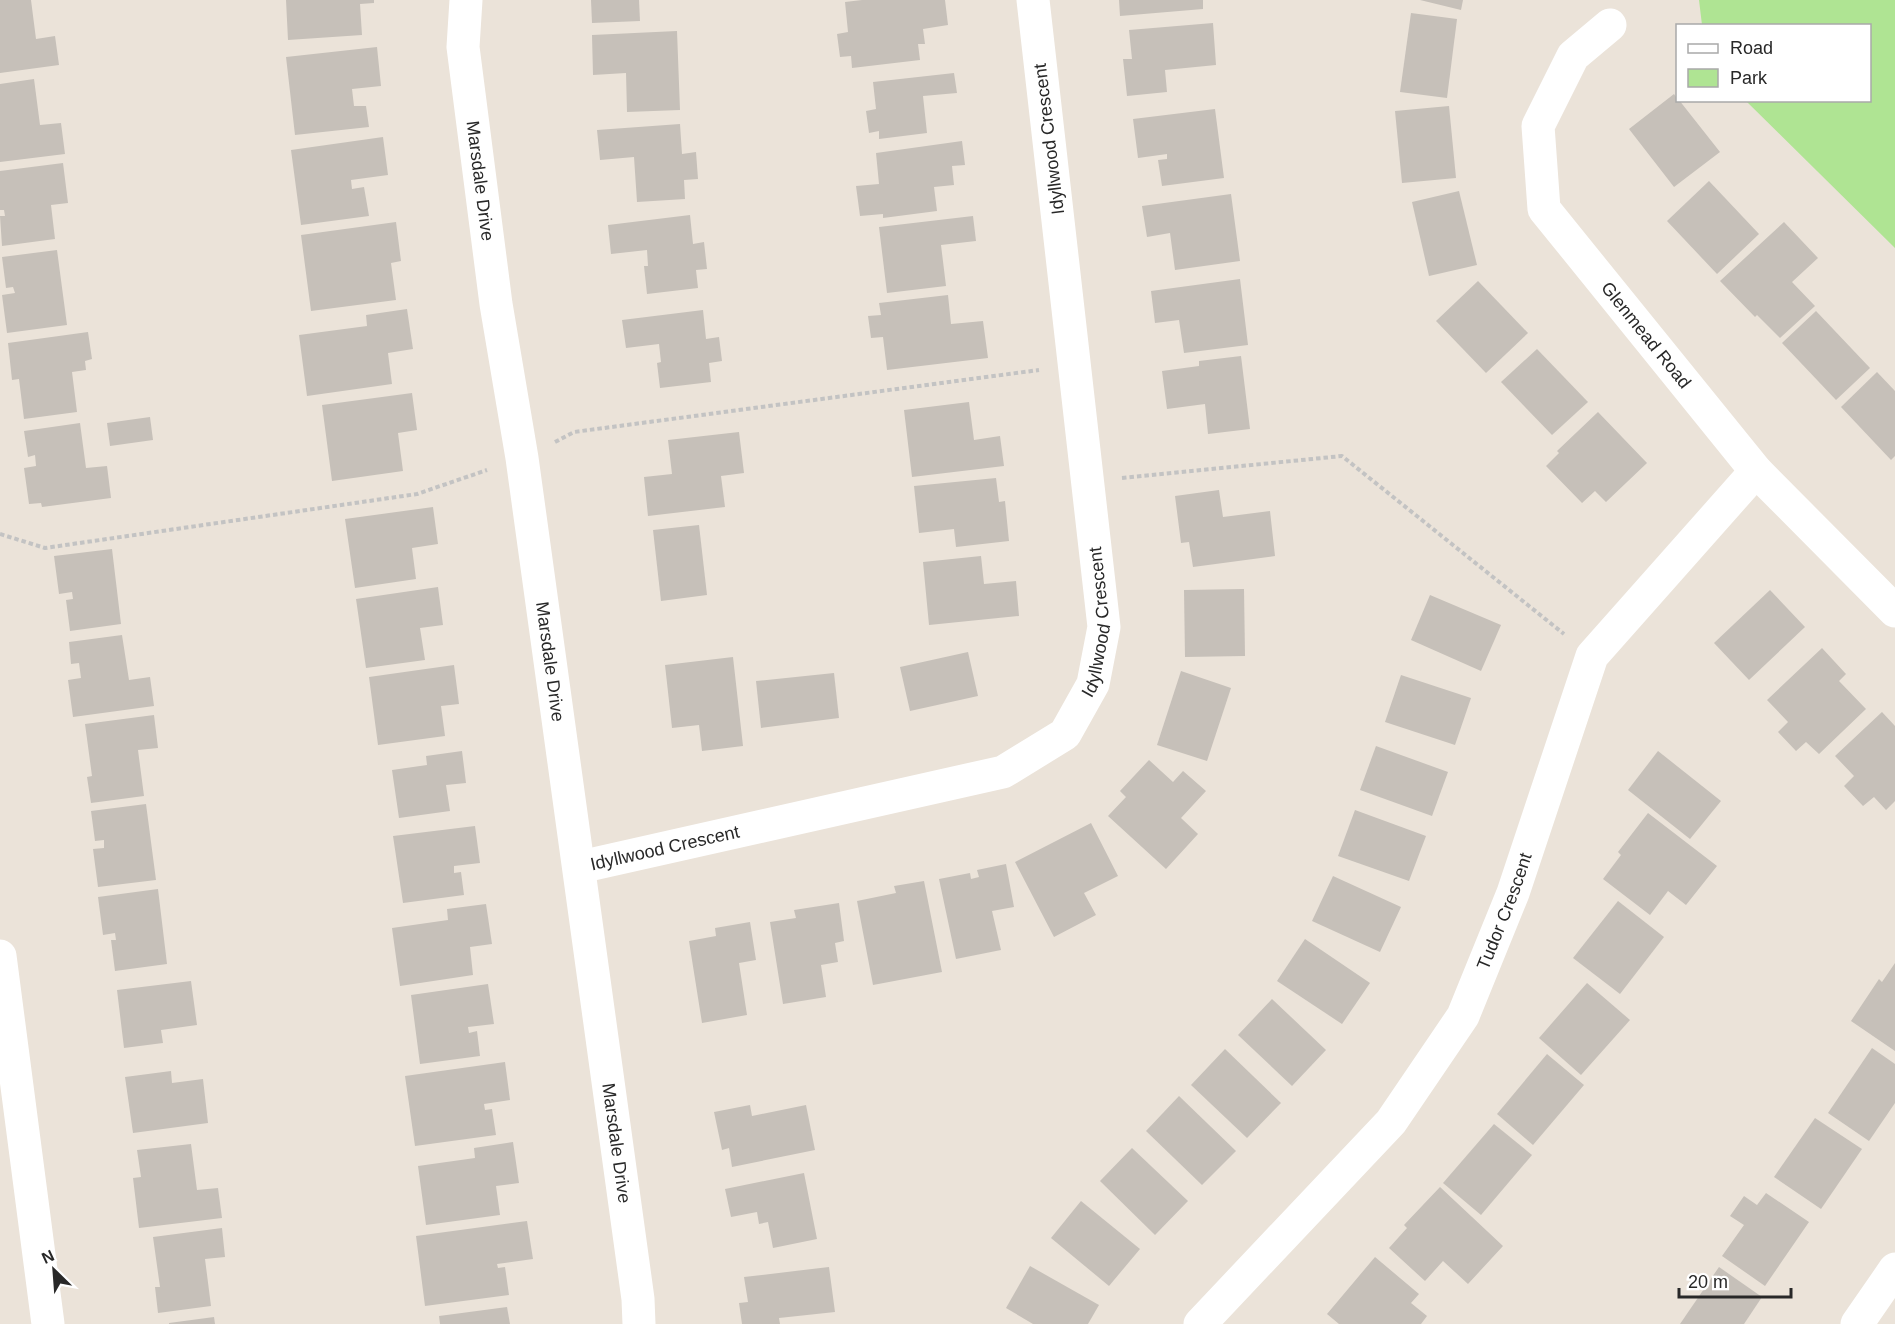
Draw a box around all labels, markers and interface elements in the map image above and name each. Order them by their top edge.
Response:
legend [1676,24,1871,102]
text: Road [1730,38,1773,58]
street label: Idyllwood Crescent [1030,62,1068,216]
text: Park [1730,68,1768,88]
street label: Marsdale Drive [463,119,498,242]
street label: Glenmead Road [1597,278,1695,392]
street label: Idyllwood Crescent [1078,546,1114,701]
street label: Marsdale Drive [532,600,568,723]
street label: Idyllwood Crescent [588,822,741,874]
street label: Tudor Crescent [1473,850,1536,972]
street label: Marsdale Drive [598,1082,635,1204]
north arrow [24,1240,84,1300]
text: N [39,1247,57,1267]
scale bar [1679,1261,1792,1299]
text: 20 m [1688,1272,1728,1292]

